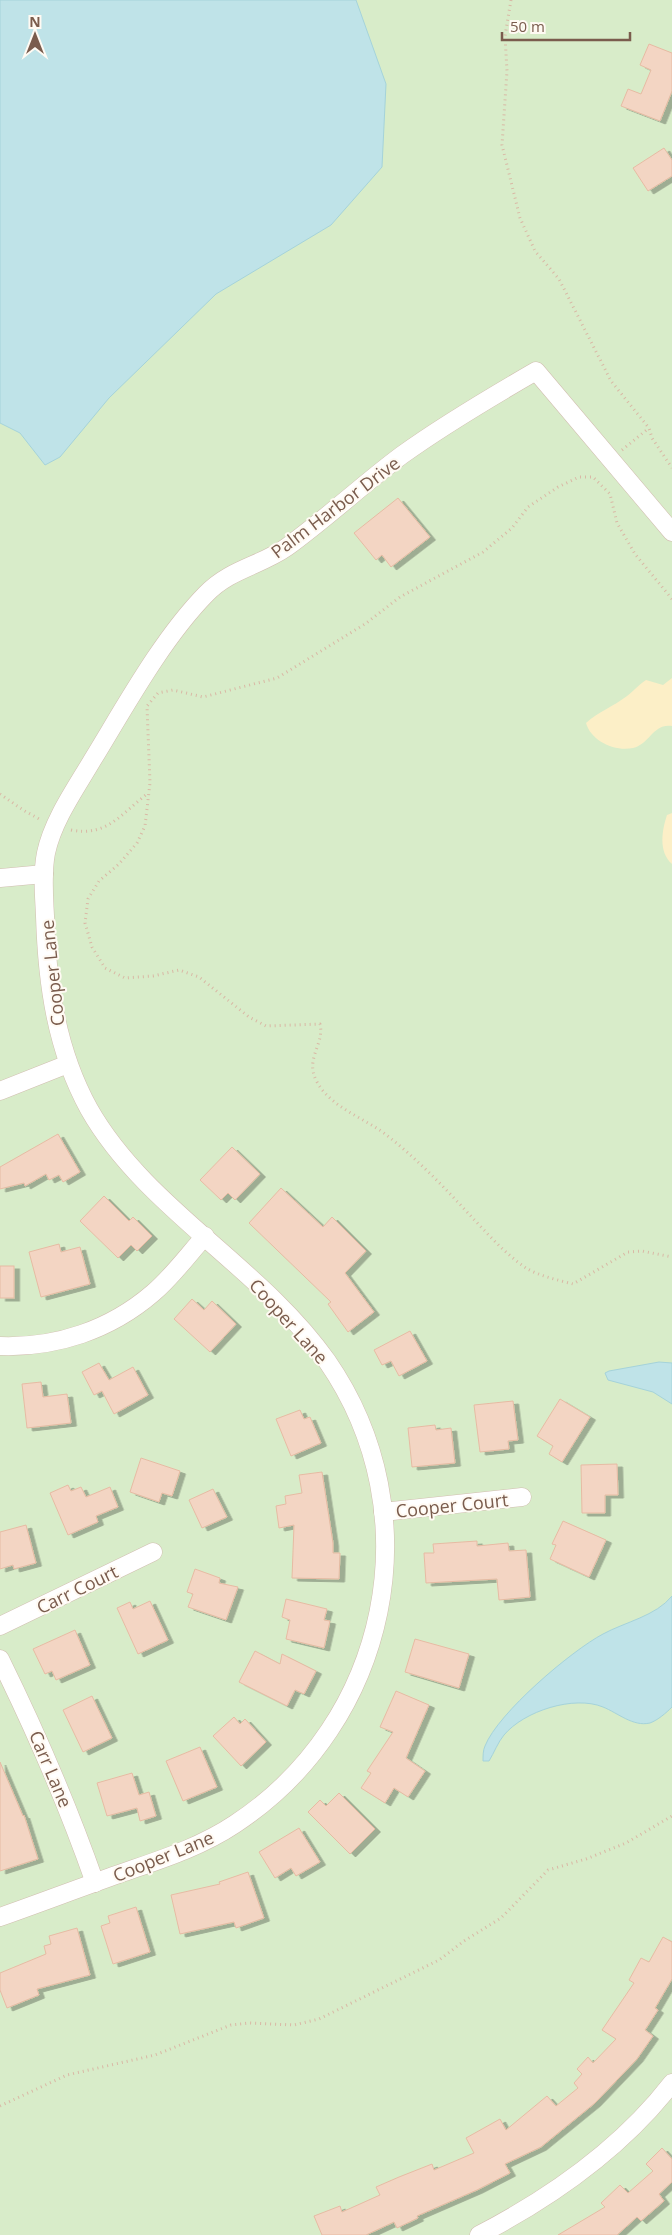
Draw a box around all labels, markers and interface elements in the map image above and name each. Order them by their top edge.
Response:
north arrow [10,10,60,60]
scale bar [502,10,630,42]
text: N [29,12,41,31]
text: 50 m [510,16,545,36]
street label: Palm Harbor Drive [266,451,404,563]
street label: Cooper Lane [34,919,70,1027]
street label: Cooper Lane [244,1273,334,1369]
street label: Cooper Court [394,1487,510,1523]
street label: Carr Court [32,1559,122,1619]
street label: Carr Lane [24,1727,78,1811]
street label: Cooper Lane [109,1825,217,1887]

